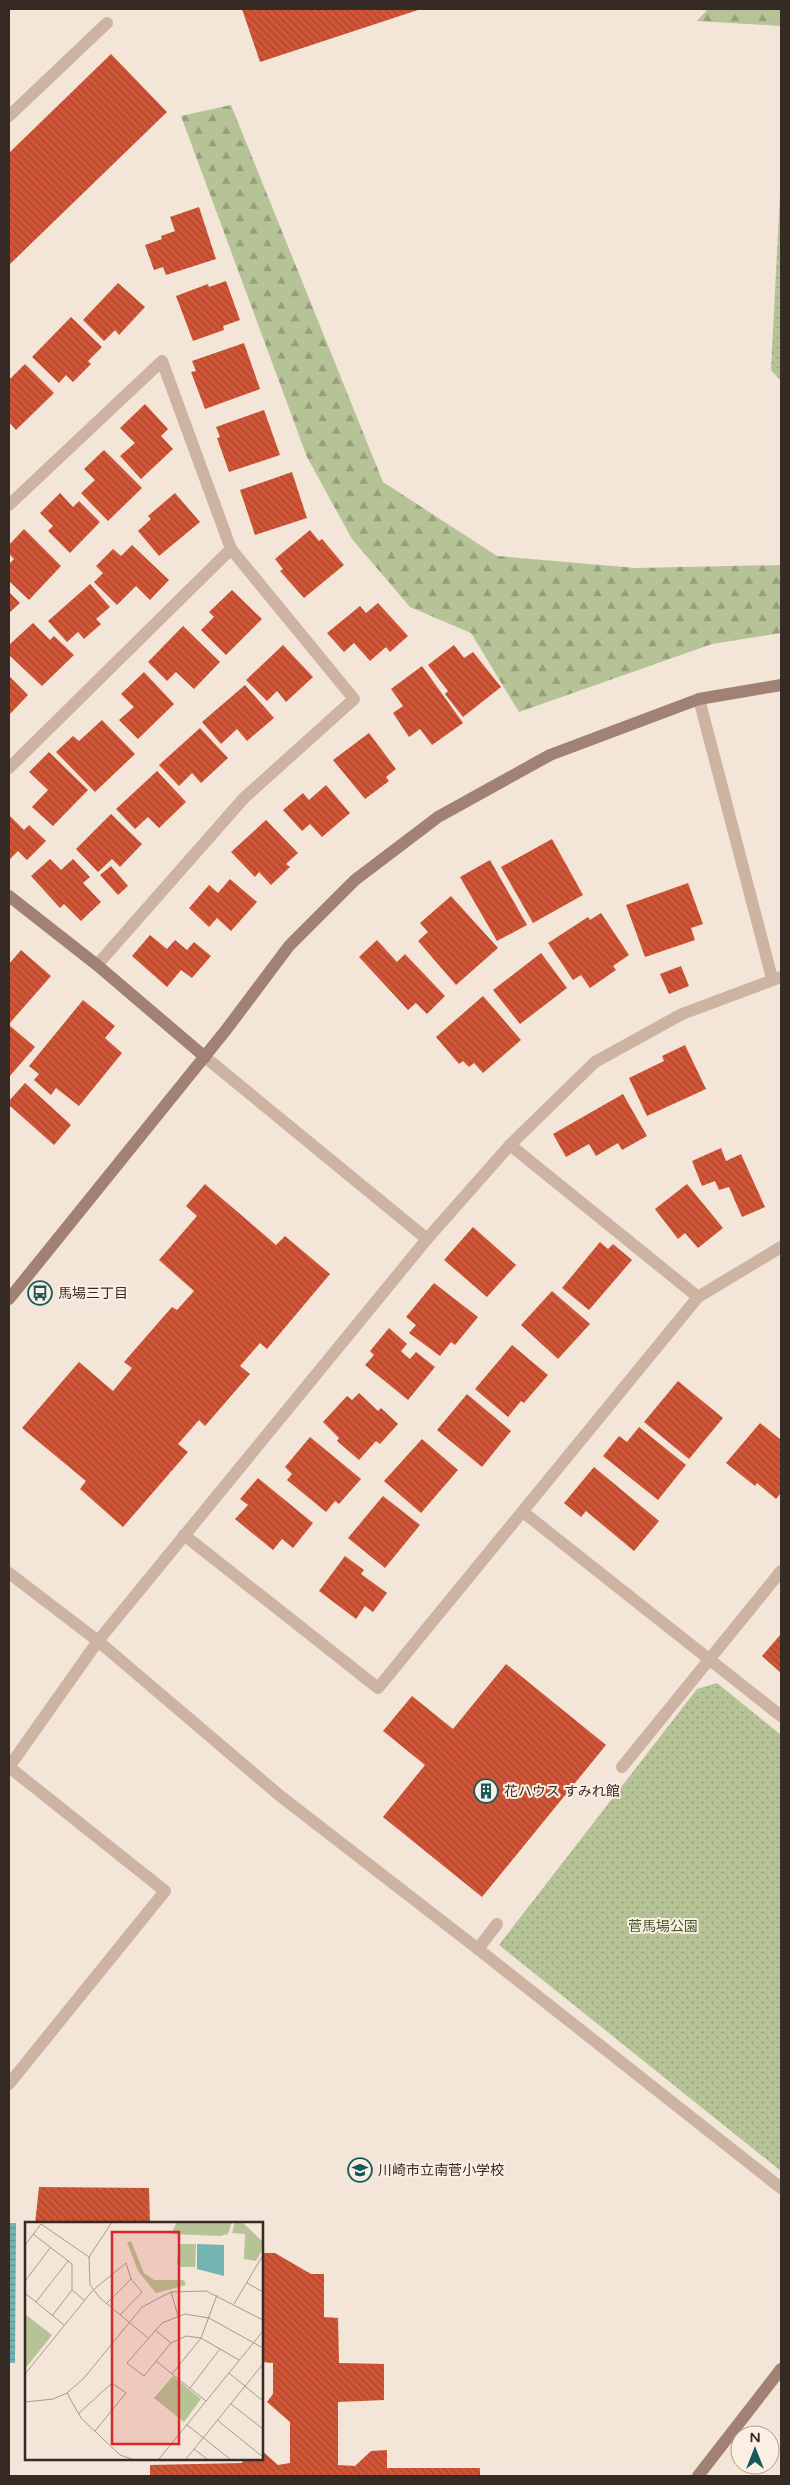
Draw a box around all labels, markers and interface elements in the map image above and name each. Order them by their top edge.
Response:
bus stop icon: 馬場三丁目 [27,1280,53,1306]
place label: 馬場三丁目 [58,1285,128,1302]
building icon: 花ハウス すみれ館 [473,1778,499,1804]
place label: 花ハウス すみれ館 [504,1783,620,1800]
park label: 菅馬場公園 [628,1918,698,1935]
school or university icon: 川崎市立南菅小学校 [347,2157,373,2183]
place label: 川崎市立南菅小学校 [378,2162,504,2179]
inset map [25,2222,262,2460]
north arrow [730,2425,780,2475]
text: N [749,2429,761,2446]

